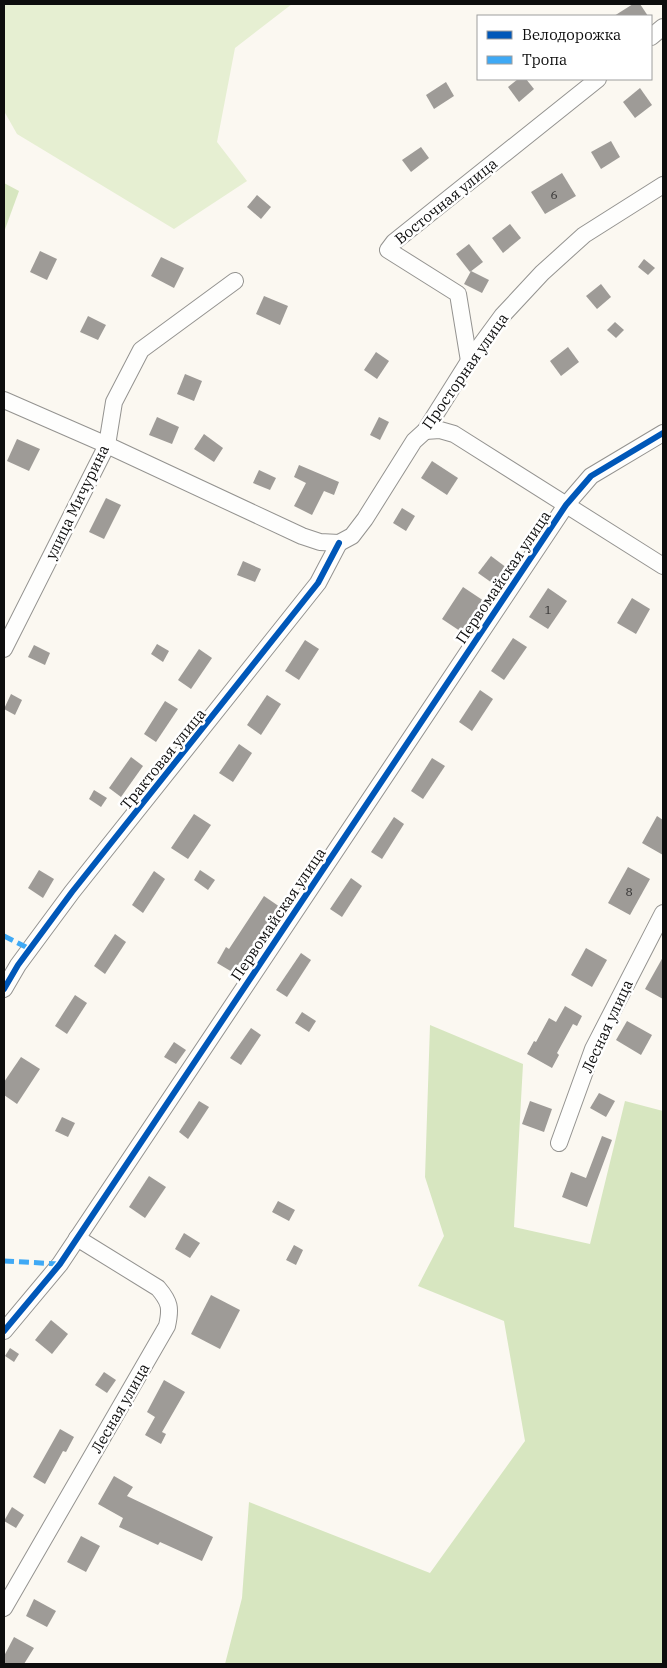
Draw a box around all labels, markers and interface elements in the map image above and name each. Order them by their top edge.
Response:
legend [477,15,652,80]
text: Велодорожка [522,25,621,44]
text: Тропа [522,50,567,69]
street label: Восточная улица [391,154,501,248]
house number: 6 [550,187,558,202]
street label: Просторная улица [418,309,512,433]
street label: улица Мичурина [41,441,113,563]
street label: Первомайская улица [451,507,555,647]
house number: 1 [544,602,552,617]
street label: Трактовая улица [116,704,210,814]
street label: Первомайская улица [226,844,330,984]
house number: 8 [625,884,633,899]
street label: Лесная улица [577,976,637,1076]
street label: Лесная улица [87,1360,153,1456]

